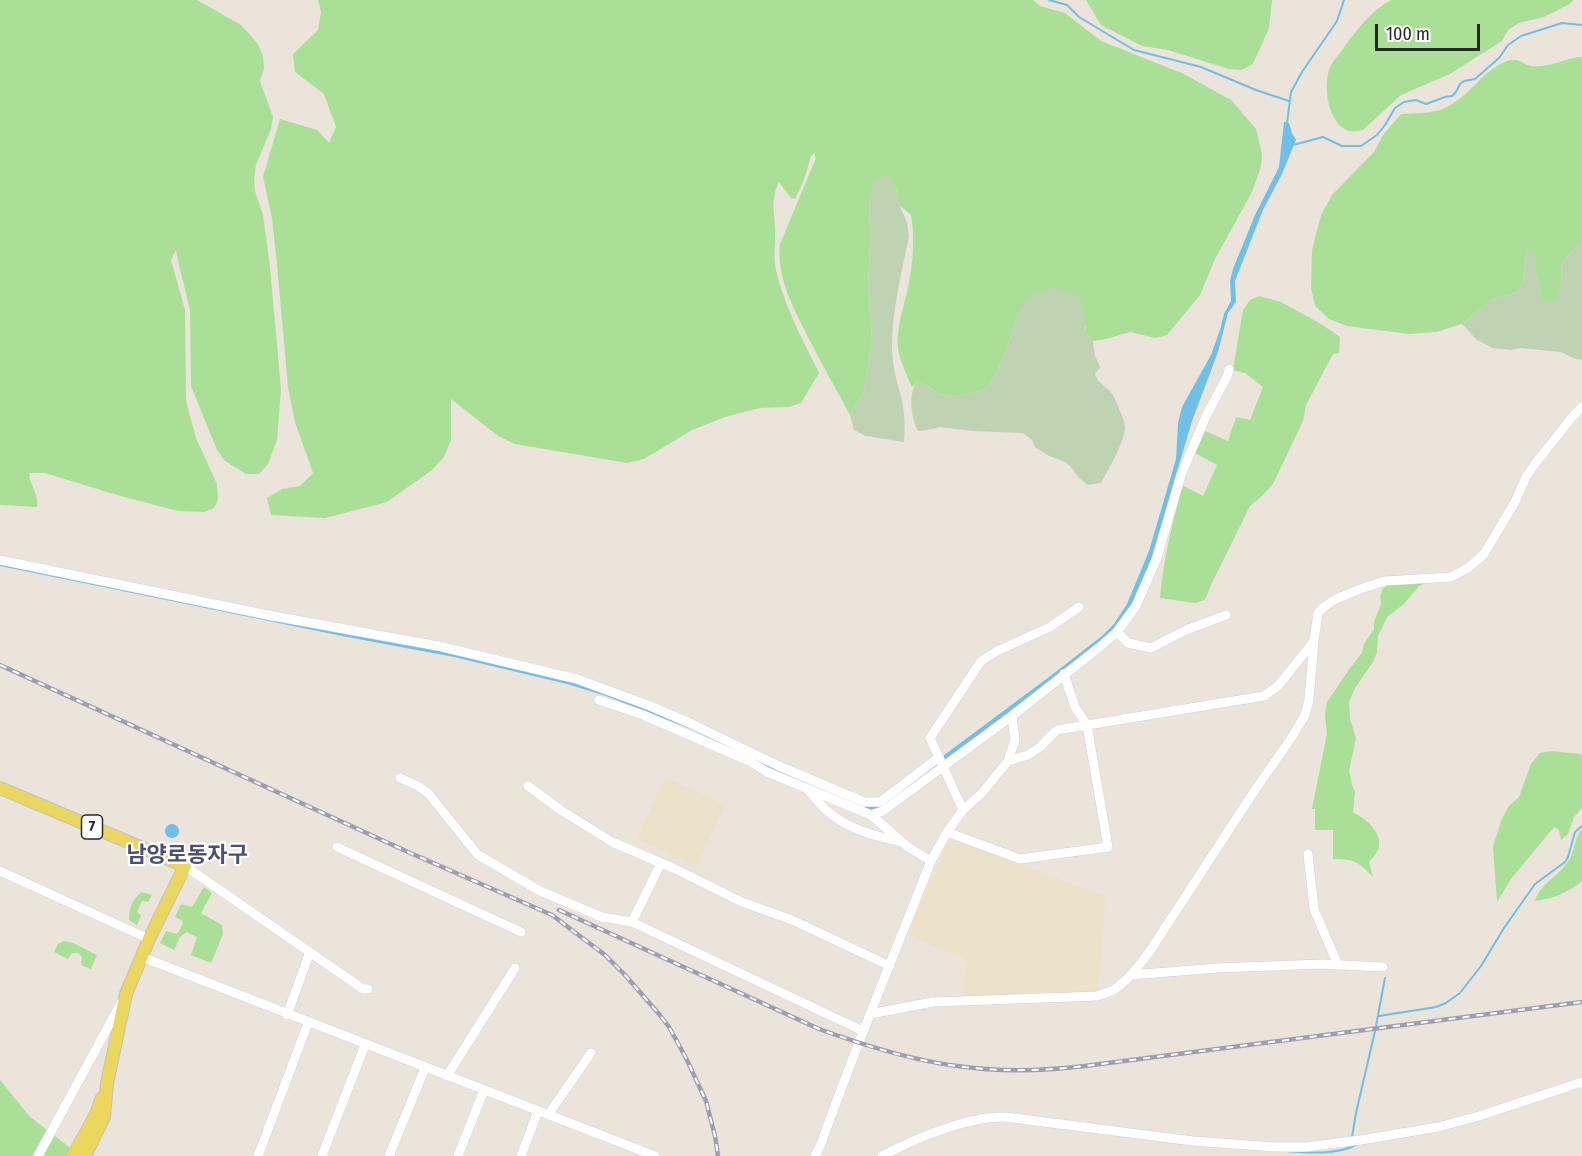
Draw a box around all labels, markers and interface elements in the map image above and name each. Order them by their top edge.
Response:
scale bar [1378,12,1483,50]
text: 100 m [1386,23,1430,45]
road number: 7 [82,815,103,839]
district label: 남양로동자구 [126,843,248,869]

